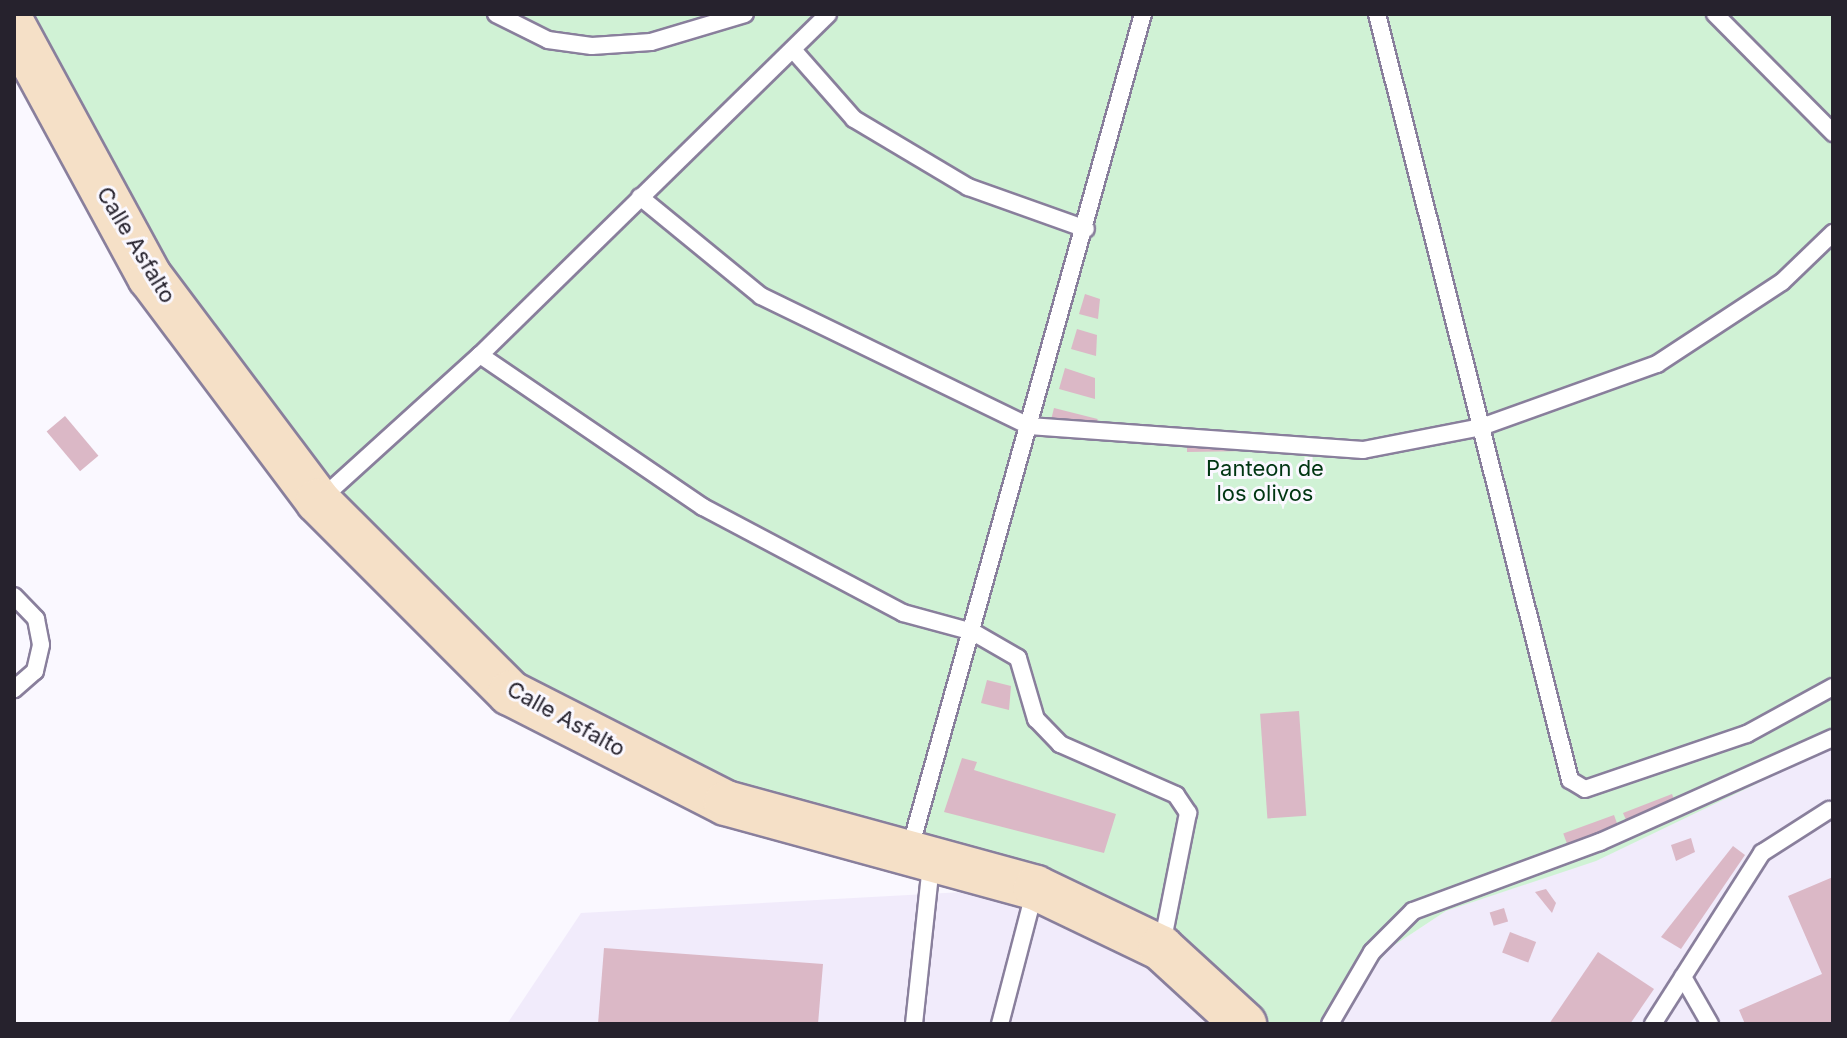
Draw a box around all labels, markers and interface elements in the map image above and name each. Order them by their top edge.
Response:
street label: Calle Asfalto [91,182,181,308]
park label: Panteon de los olivos [1206,455,1324,506]
street label: Calle Asfalto [502,676,630,762]

